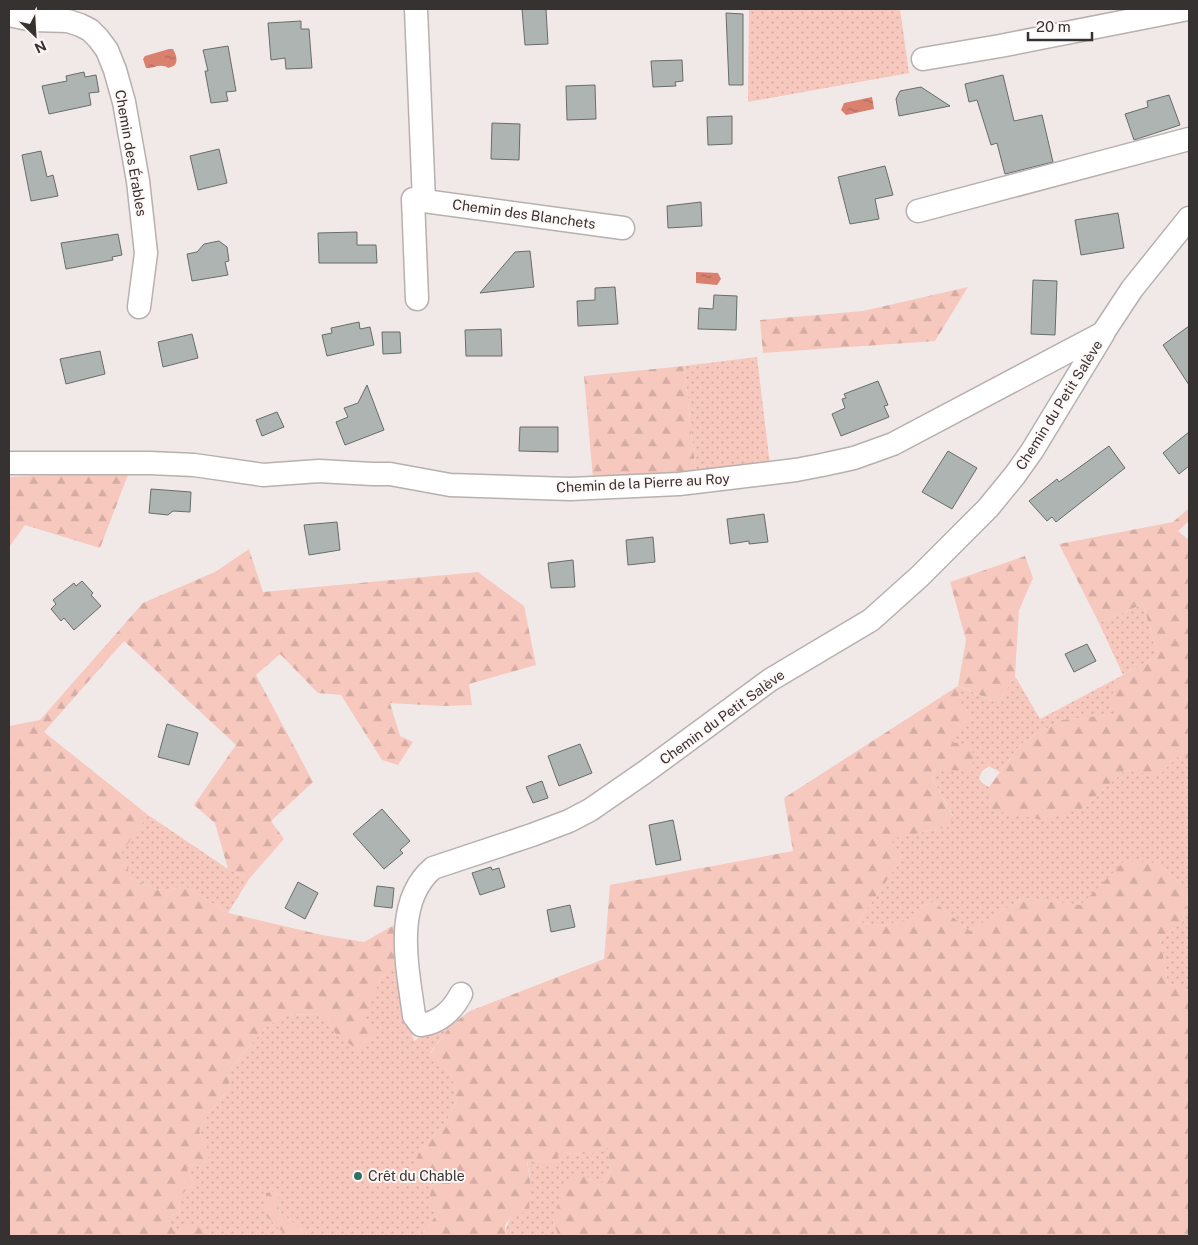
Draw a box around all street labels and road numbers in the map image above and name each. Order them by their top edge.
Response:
street label: Chemin des Érables [112,88,151,217]
street label: Chemin des Blanchets [451,196,597,232]
street label: Chemin du Petit Salève [1012,337,1106,473]
street label: Chemin de la Pierre au Roy [556,470,731,496]
street label: Chemin du Petit Salève [657,666,788,768]

